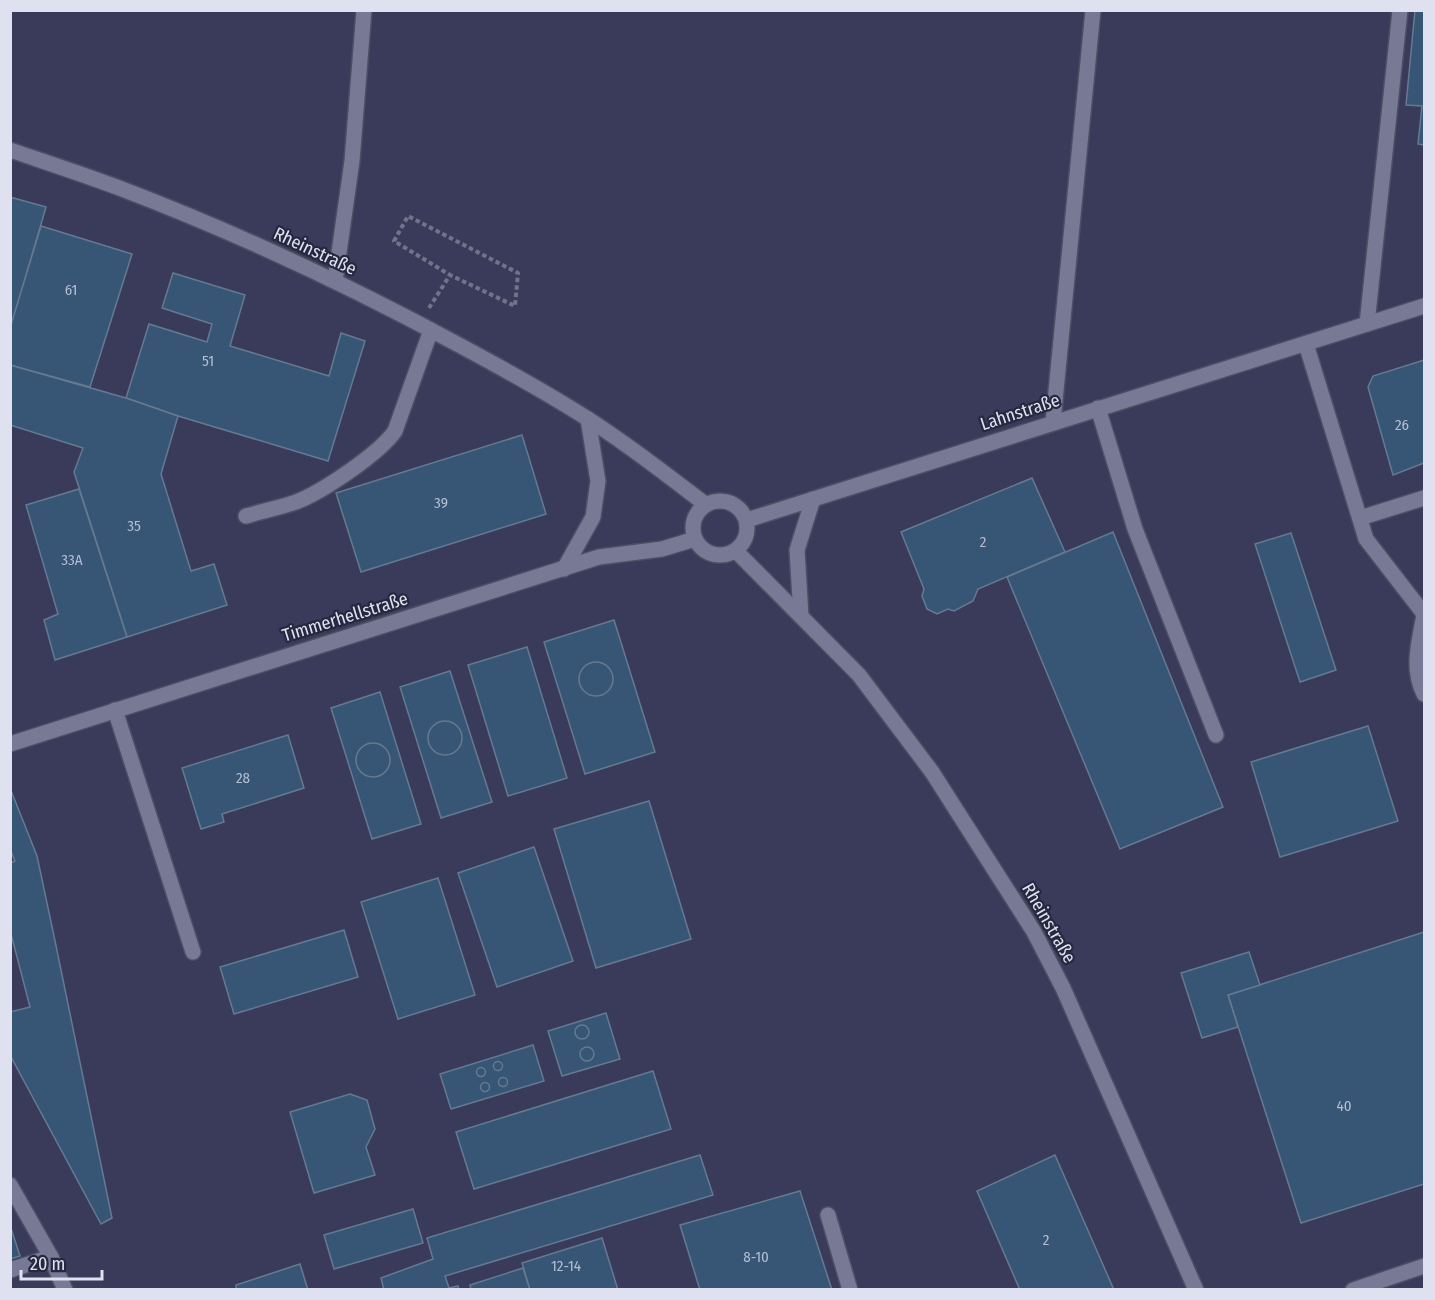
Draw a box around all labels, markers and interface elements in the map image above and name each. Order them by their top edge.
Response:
street label: Rheinstraße [270,222,360,280]
house number: 61 [65,281,77,299]
house number: 51 [202,352,214,370]
street label: Lahnstraße [977,389,1063,435]
house number: 26 [1395,416,1409,434]
house number: 39 [434,494,448,512]
house number: 35 [127,517,141,535]
house number: 2 [980,533,987,551]
house number: 33A [61,551,83,569]
street label: Timmerhellstraße [280,587,411,647]
house number: 28 [236,769,250,787]
street label: Rheinstraße [1017,879,1081,967]
house number: 40 [1336,1097,1352,1115]
house number: 2 [1043,1231,1050,1249]
scale bar [21,1243,102,1281]
house number: 8-10 [743,1248,769,1266]
text: 20 m [30,1253,65,1275]
house number: 12-14 [551,1257,581,1275]

